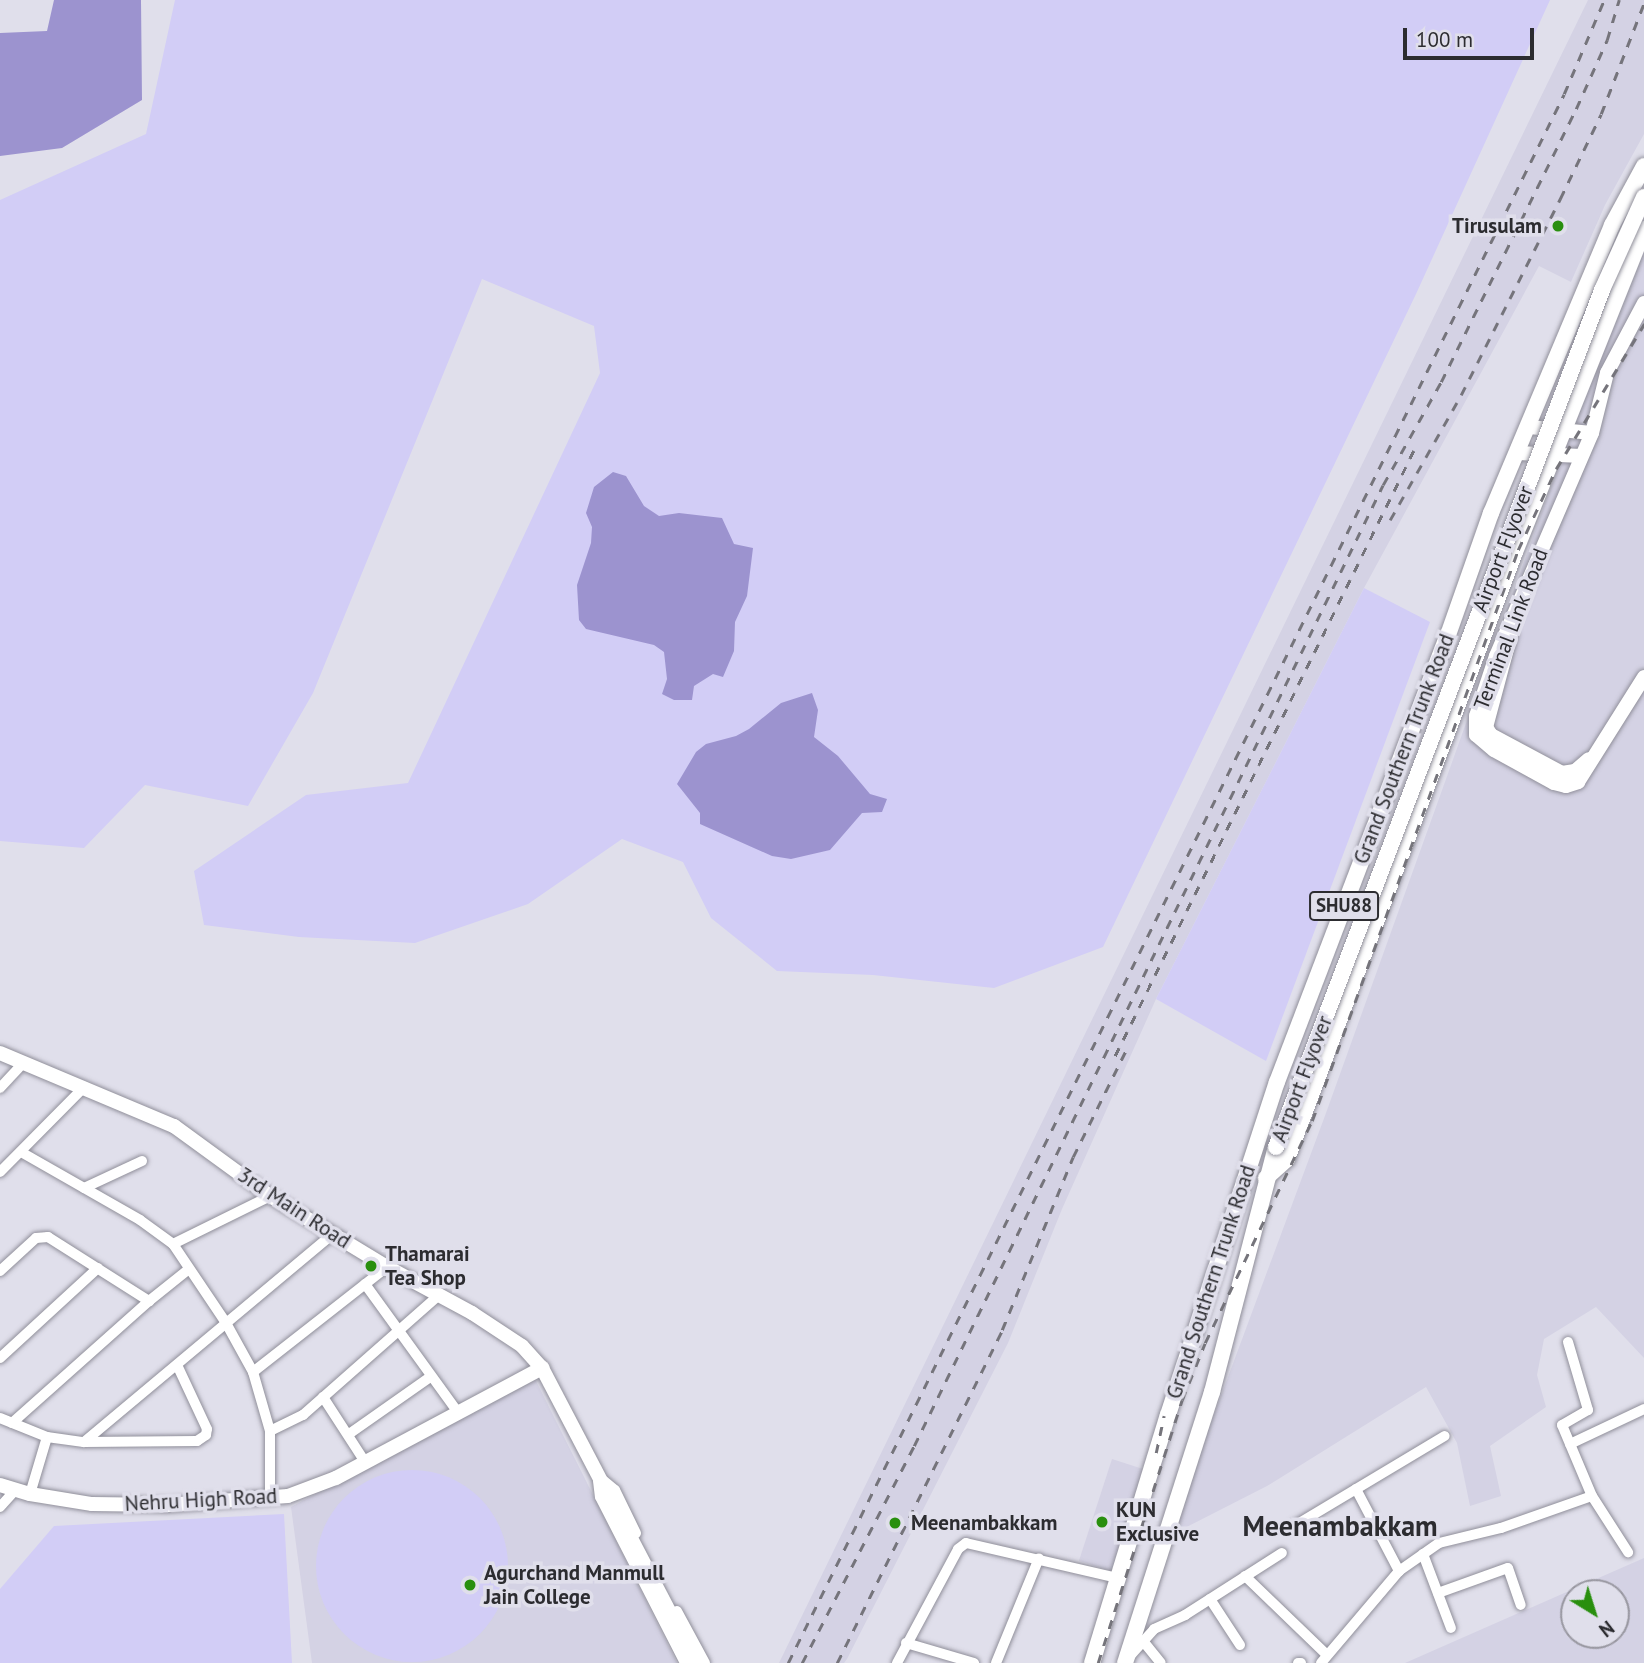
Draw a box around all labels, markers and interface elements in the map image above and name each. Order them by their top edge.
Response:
scale bar [1406,14,1537,58]
text: 100 m [1416,26,1473,53]
place label: Tirusulam [1452,213,1542,239]
marker: Tirusulam [1548,216,1568,236]
street label: Airport Flyover [1467,482,1539,616]
street label: Terminal Link Road [1469,545,1553,713]
street label: Grand Southern Trunk Road [1348,630,1460,868]
road number: SHU88 [1309,890,1379,922]
street label: Airport Flyover [1266,1012,1338,1146]
street label: Grand Southern Trunk Road [1161,1161,1261,1403]
street label: 3rd Main Road [233,1162,355,1254]
place label: Thamarai Tea Shop [385,1241,470,1291]
marker: Thamarai Tea Shop [363,1258,379,1274]
street label: Nehru High Road [124,1483,278,1517]
place label: KUN Exclusive [1116,1497,1199,1547]
district label: Meenambakkam [1242,1509,1438,1543]
place label: Meenambakkam [911,1510,1057,1536]
marker: Meenambakkam [885,1513,905,1533]
marker: KUN Exclusive [1094,1514,1110,1530]
place label: Agurchand Manmull Jain College [484,1560,664,1610]
marker: Agurchand Manmull Jain College [462,1577,478,1593]
north arrow [1560,1579,1630,1649]
text: N [1594,1616,1619,1642]

